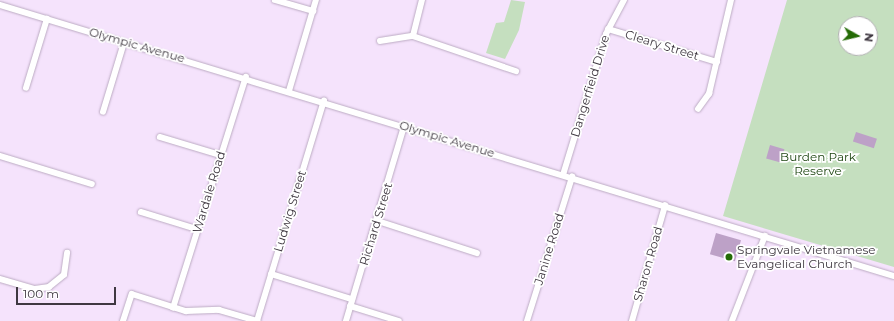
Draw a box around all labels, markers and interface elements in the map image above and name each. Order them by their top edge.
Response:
north arrow [838,16,878,56]
street label: Olympic Avenue [87,24,187,66]
street label: Cleary Street [623,27,701,63]
text: N [861,32,876,43]
street label: Dangerfield Drive [568,33,612,139]
street label: Olympic Avenue [398,118,496,160]
street label: Wardale Road [190,149,228,235]
park label: Burden Park Reserve [780,150,856,178]
street label: Ludwig Street [271,168,309,254]
street label: Richard Street [357,181,395,267]
street label: Janine Road [531,211,567,287]
street label: Sharon Road [630,225,666,303]
place label: Springvale Vietnamese Evangelical Church [737,243,876,271]
marker: Springvale Vietnamese Evangelical Church [724,252,734,262]
scale bar [18,279,118,305]
text: 100 m [23,286,59,301]

